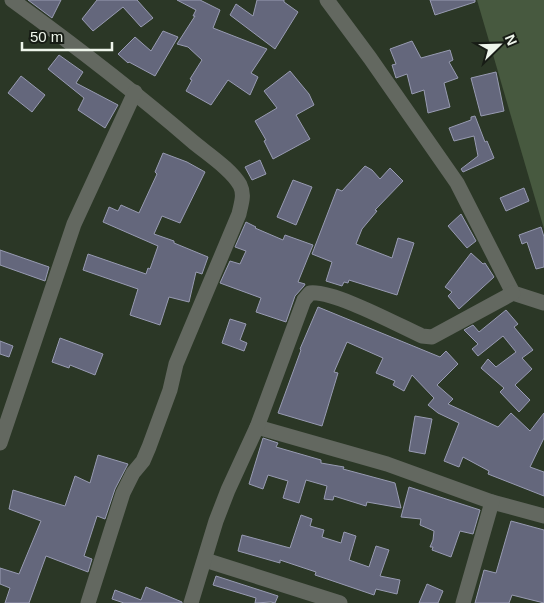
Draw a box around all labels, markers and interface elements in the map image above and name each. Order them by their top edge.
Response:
scale bar [22,20,112,52]
north arrow [474,20,524,70]
text: 50 m [30,28,63,45]
text: N [502,32,520,48]

